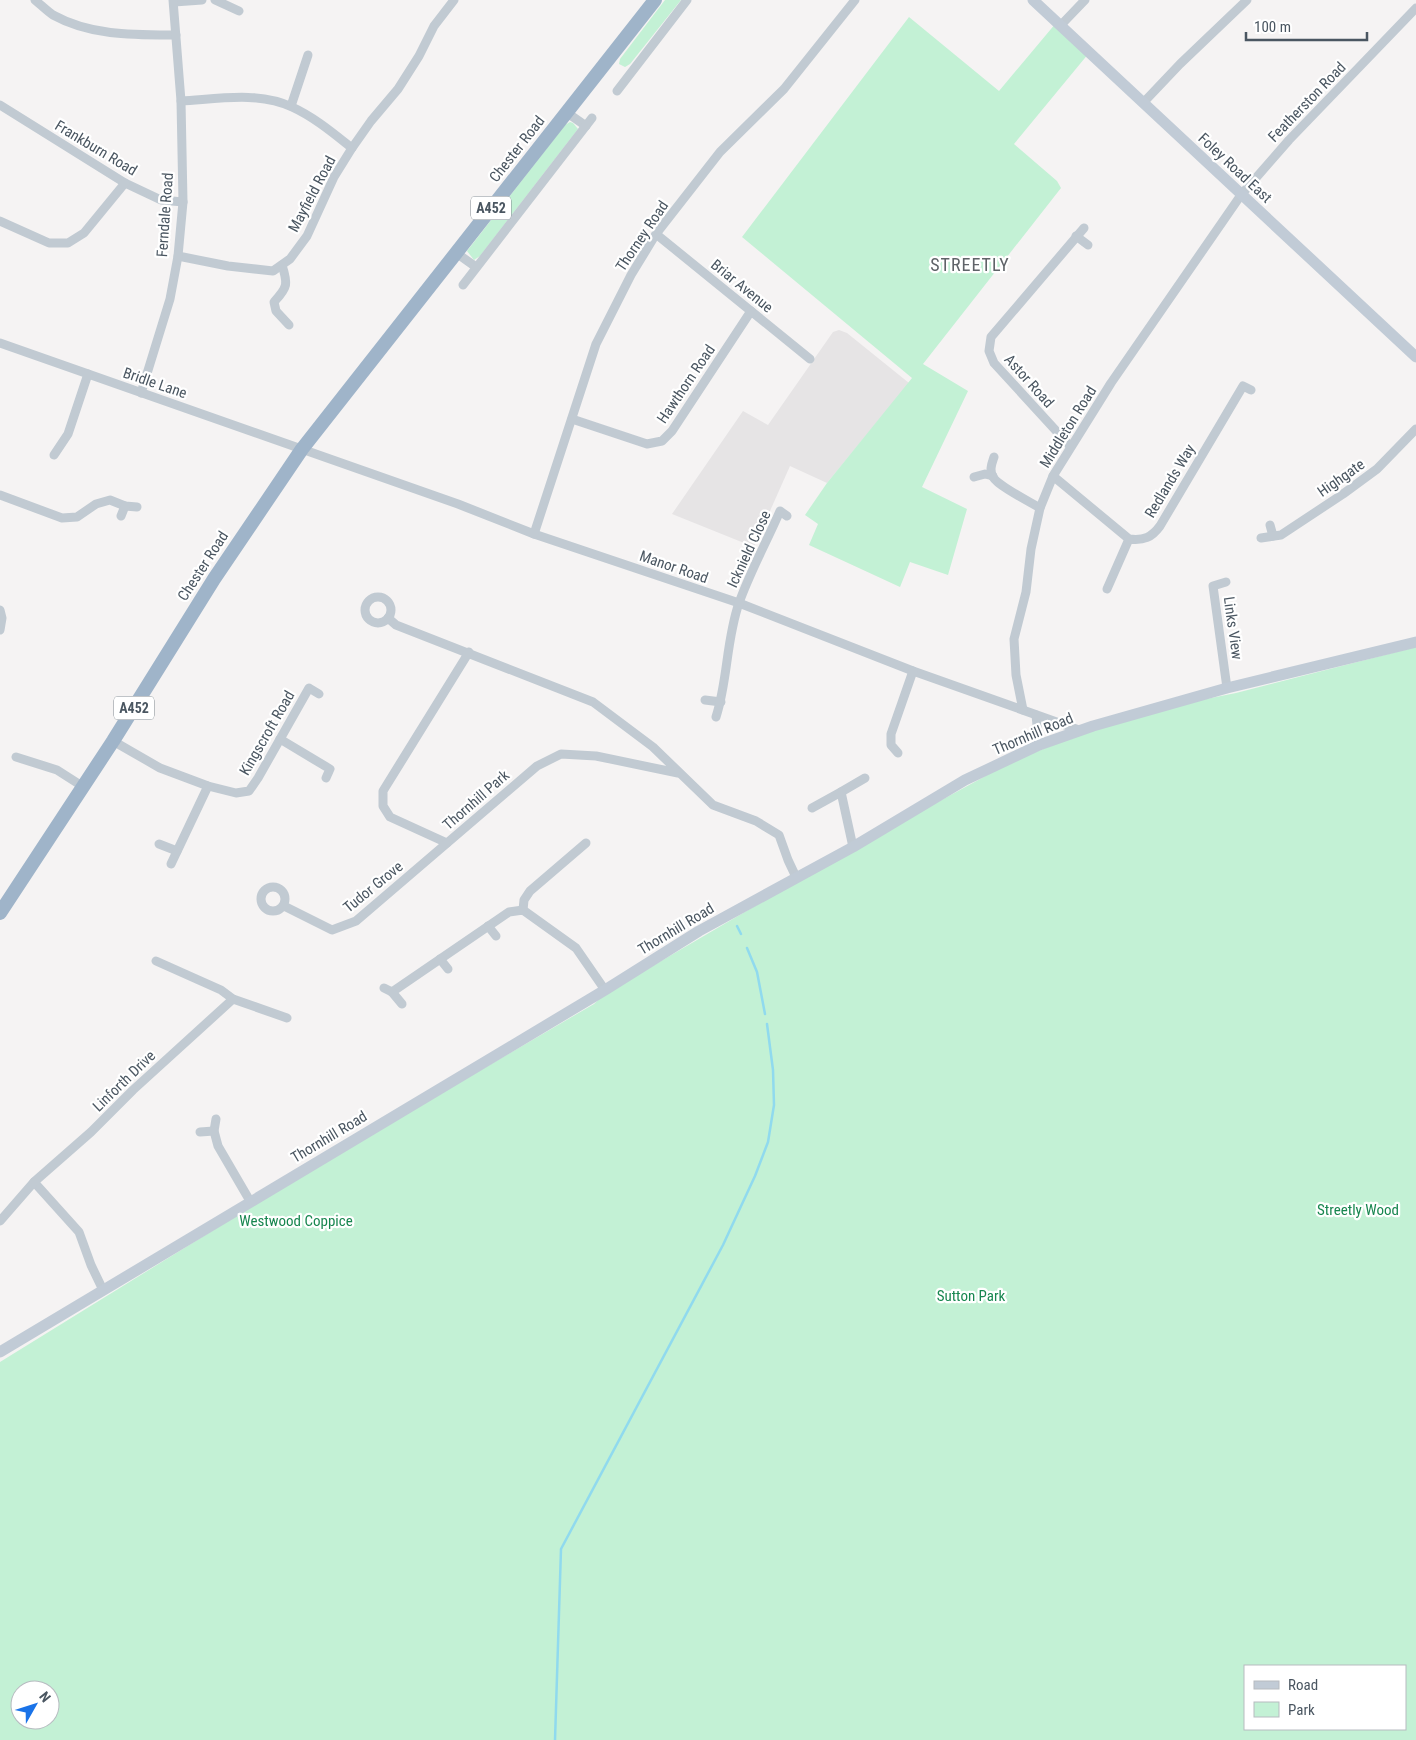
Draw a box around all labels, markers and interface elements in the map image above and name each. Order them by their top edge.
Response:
scale bar [1246,10,1367,42]
text: 100 m [1254,18,1291,36]
street label: Featherston Road [1264,58,1350,146]
street label: Chester Road [486,112,548,186]
street label: Frankburn Road [52,116,140,180]
street label: Foley Road East [1194,129,1276,207]
street label: Mayfield Road [284,153,340,235]
street label: Ferndale Road [153,172,177,258]
road number: A452 [471,197,511,220]
street label: Thorney Road [612,197,672,275]
district label: STREETLY [930,254,1010,275]
street label: Briar Avenue [707,256,777,316]
street label: Hawthorn Road [653,341,719,427]
street label: Astor Road [1000,351,1058,411]
street label: Bridle Lane [121,364,189,402]
street label: Middleton Road [1036,383,1100,471]
street label: Redlands Way [1141,441,1199,521]
street label: Highgate [1314,455,1368,501]
street label: Icknield Close [723,508,775,590]
street label: Chester Road [174,528,232,604]
street label: Manor Road [637,547,711,587]
street label: Links View [1220,595,1246,661]
street label: Kingscroft Road [236,687,298,779]
road number: A452 [114,696,154,720]
street label: Thornhill Road [990,709,1076,759]
street label: Thornhill Park [439,766,513,834]
street label: Tudor Grove [340,858,406,916]
street label: Thornhill Road [635,899,717,959]
street label: Linforth Drive [89,1047,159,1115]
street label: Thornhill Road [288,1107,370,1167]
park label: Streetly Wood [1317,1201,1399,1219]
park label: Westwood Coppice [239,1212,353,1230]
park label: Sutton Park [937,1287,1006,1305]
legend [1244,1665,1406,1730]
text: Road [1288,1676,1318,1694]
north arrow [10,1680,60,1730]
text: N [36,1688,54,1705]
text: Park [1288,1701,1315,1719]

